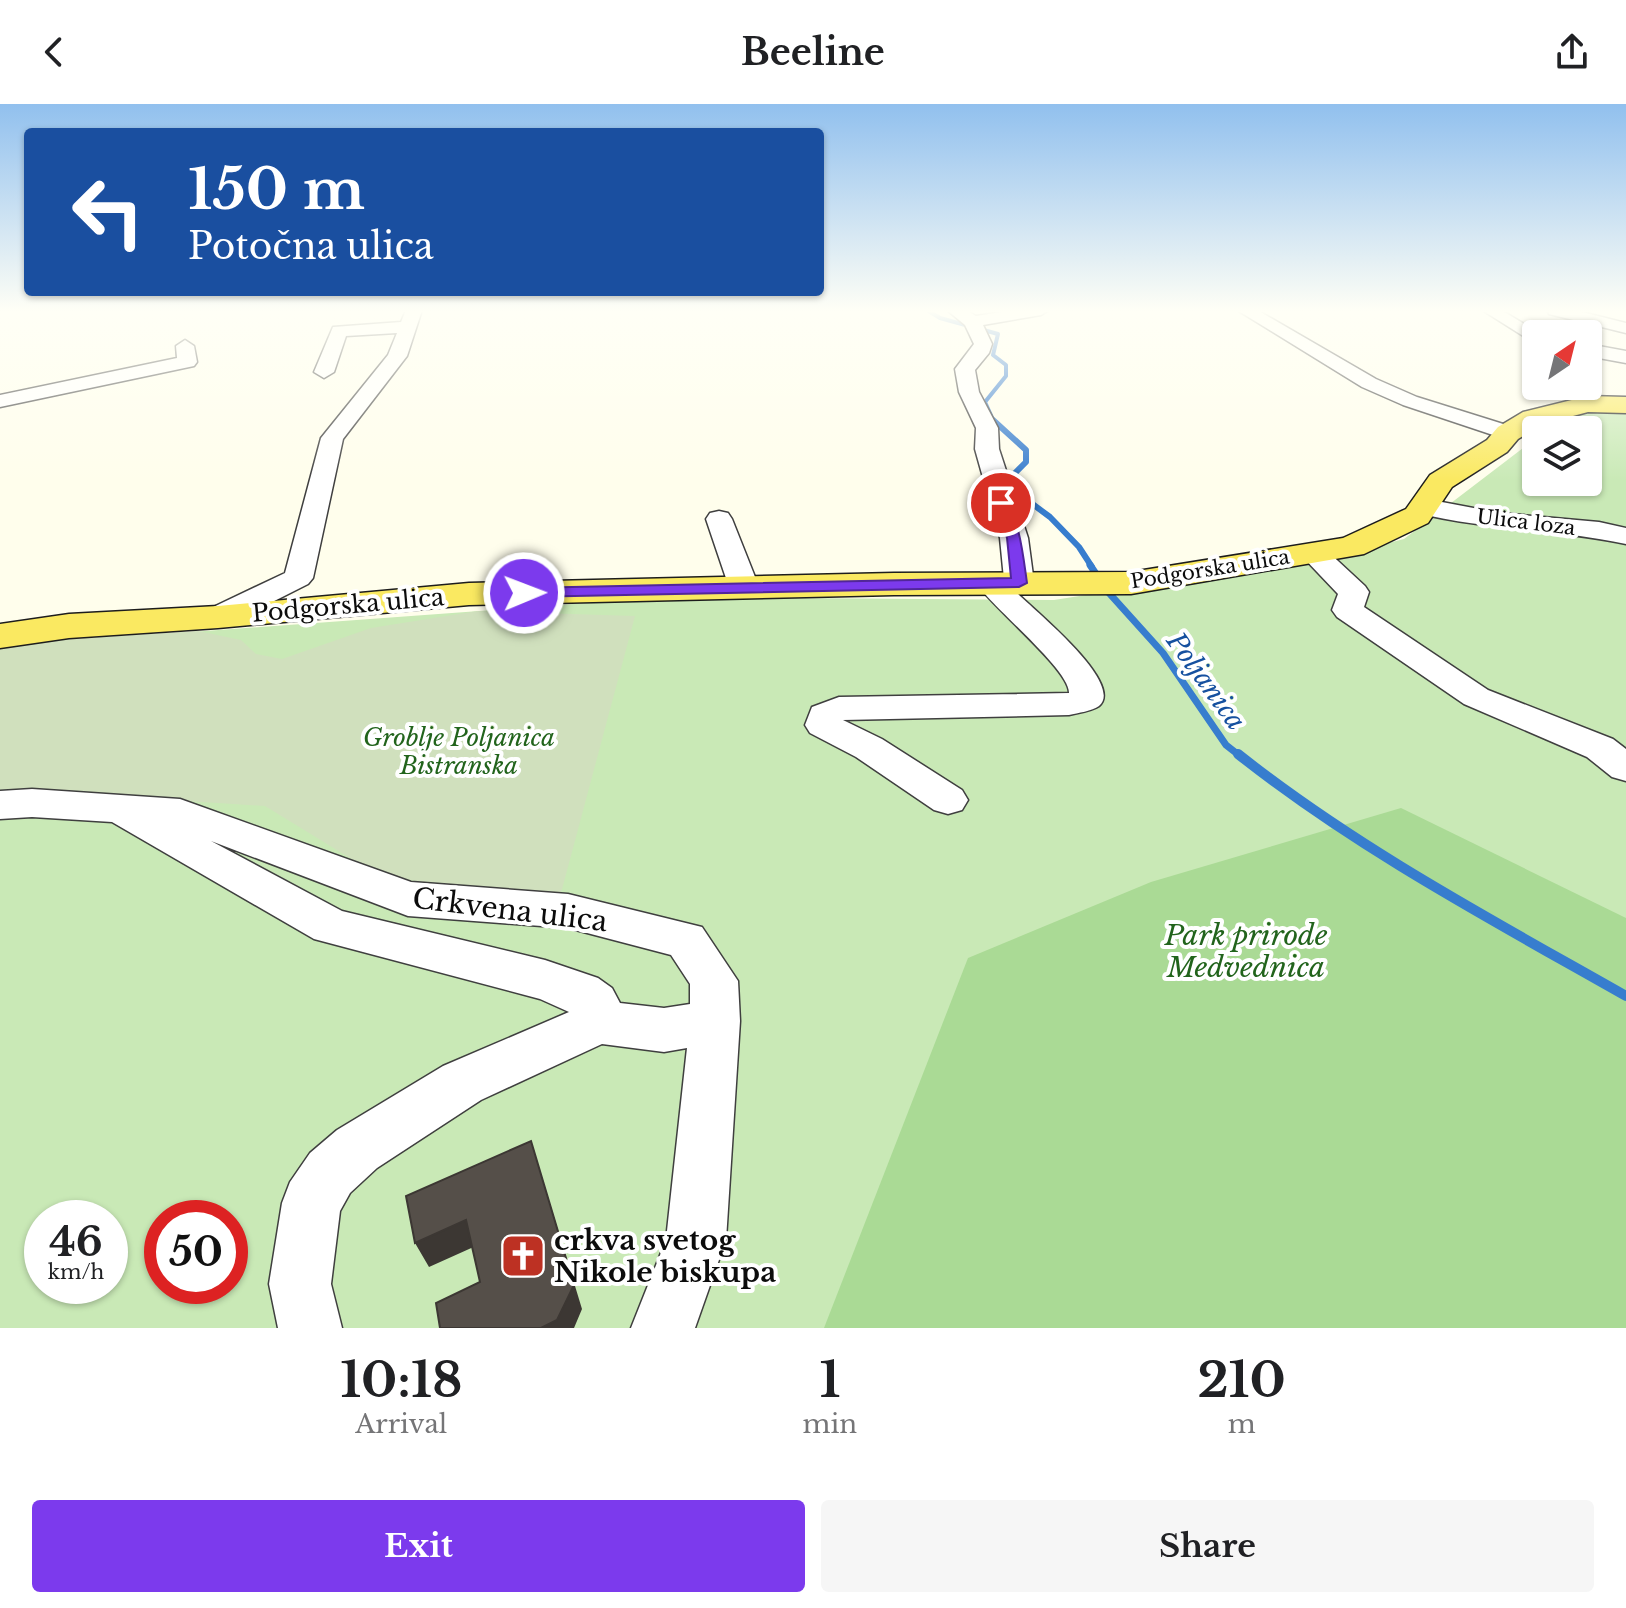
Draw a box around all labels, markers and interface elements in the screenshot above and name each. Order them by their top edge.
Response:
icon: back [32,30,76,74]
text: Beeline [741,30,885,75]
icon: share [1550,30,1594,74]
text: 150 m [188,155,365,224]
icon: left [56,160,160,264]
text: Potočna ulica [188,224,434,269]
north arrow [1522,320,1602,400]
map controls [1522,320,1602,496]
button: layers [1522,416,1602,496]
pin [967,469,1035,537]
icon: arrive [979,481,1023,525]
street label: Ulica loza [1475,504,1578,540]
street label: Podgorska ulica [1129,544,1292,593]
position arrow [482,551,566,635]
street label: Podgorska ulica [251,582,446,628]
water label: Poljanica [1159,625,1252,736]
park label: Groblje Poljanica Bistranska [363,723,555,780]
street label: Crkvena ulica [411,881,610,939]
park label: Park prirode Medvednica [1163,918,1328,985]
speed limit sign: 50 [144,1200,248,1304]
text: 46 [49,1217,103,1267]
place label: crkva svetog Nikole biskupa [554,1223,776,1290]
church icon: crkva svetog Nikole biskupa [499,1232,547,1280]
text: km/h [48,1260,104,1284]
text: 10:18 [340,1350,462,1410]
text: 1 [819,1350,840,1410]
text: 210 [1197,1350,1286,1410]
text: Arrival [355,1408,447,1440]
text: min [803,1408,857,1440]
text: m [1228,1408,1256,1440]
button: Exit [32,1500,805,1592]
button: Share [821,1500,1594,1592]

